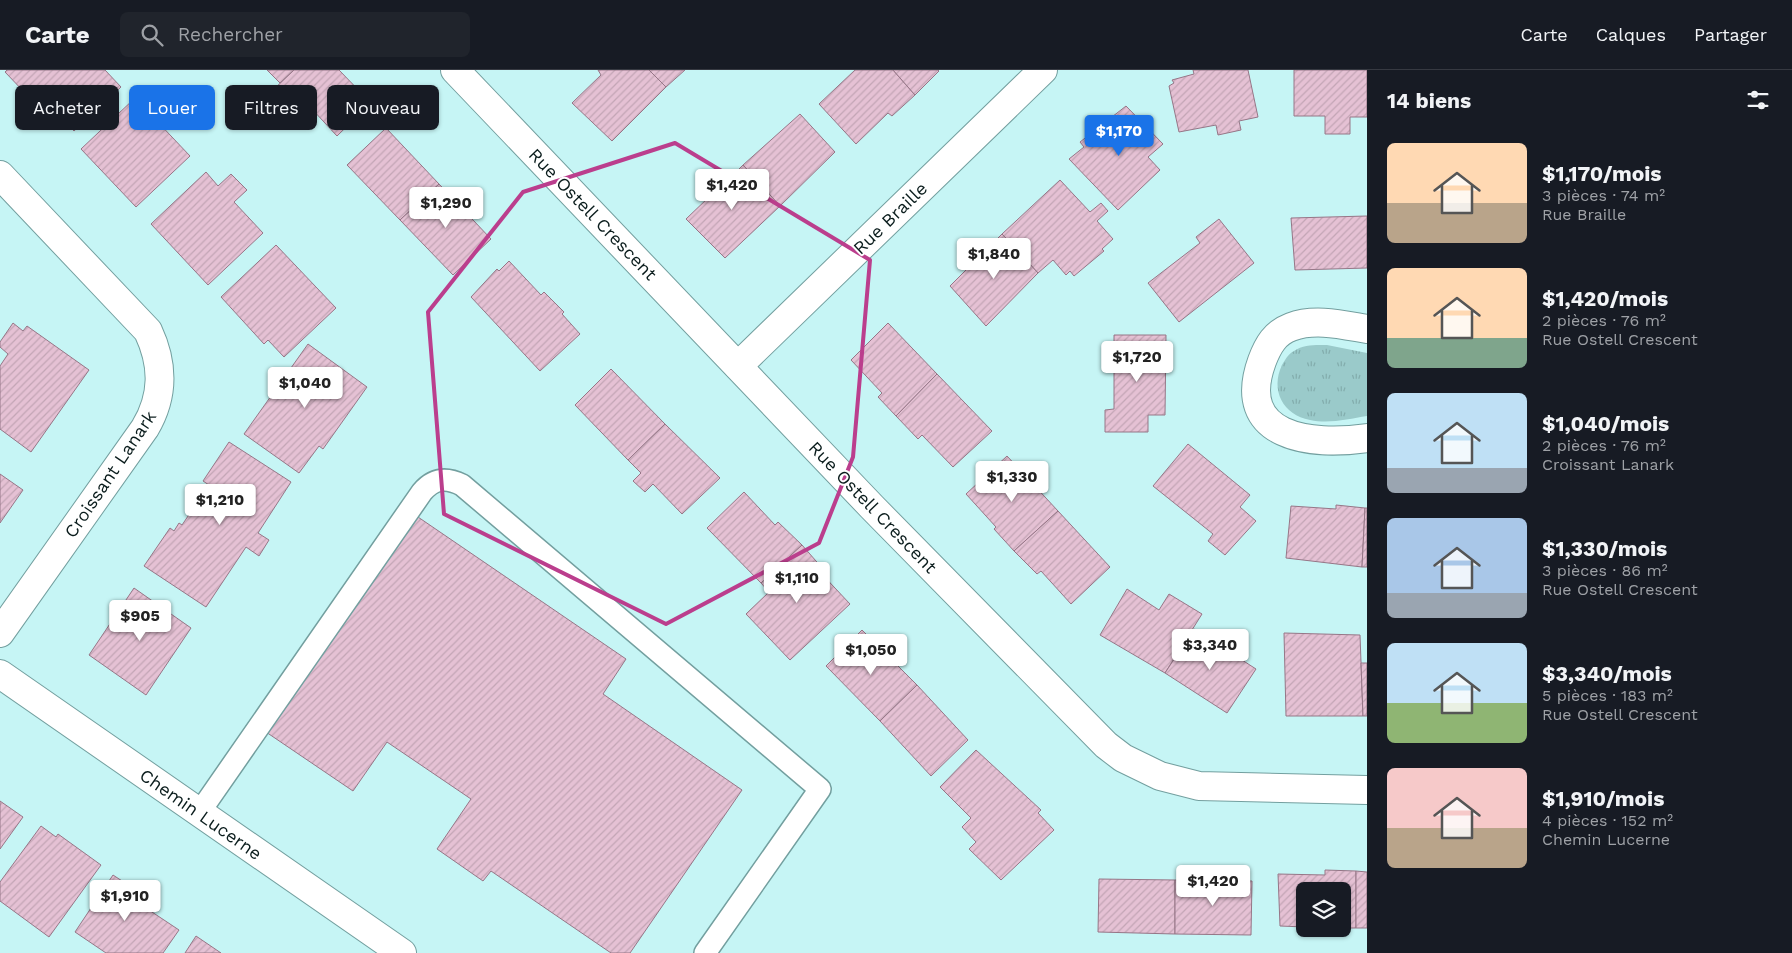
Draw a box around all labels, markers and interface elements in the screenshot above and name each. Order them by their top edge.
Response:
search box [120,12,470,57]
text: Carte [25,21,90,49]
icon: search [138,21,166,49]
text: Rechercher [178,23,283,46]
text: Carte [1520,24,1568,45]
text: Calques [1596,24,1666,45]
text: Partager [1694,24,1767,45]
chip: Acheter [15,85,119,130]
chip: Louer [129,85,215,130]
chip: Filtres [225,85,317,130]
chip: Nouveau [327,85,439,130]
icon: filters [1744,86,1772,114]
text: 14 biens [1387,88,1471,113]
pin: $1,170 [1078,114,1160,157]
text: $1,170 [1096,121,1142,140]
street label: Rue Ostell Crescent [525,144,662,285]
text: $1,170/mois [1542,161,1662,186]
icon: home [1427,163,1487,223]
pin: $1,420 [691,168,773,211]
text: $1,420 [706,175,758,194]
street label: Rue Braille [849,178,931,258]
pin: $1,290 [405,186,487,229]
text: 3 pièces · 74 m² [1542,186,1665,205]
text: $1,290 [420,193,472,212]
text: Rue Braille [1542,205,1626,224]
pin: $1,840 [953,238,1035,280]
text: $1,840 [968,244,1020,263]
text: $1,420/mois [1542,286,1668,311]
icon: home [1427,288,1487,348]
text: 2 pièces · 76 m² [1542,311,1666,330]
text: Rue Ostell Crescent [1542,330,1698,349]
pin: $1,720 [1096,340,1178,383]
text: $1,720 [1112,347,1162,366]
pin: $1,040 [264,366,346,409]
text: $1,040 [279,373,331,392]
street label: Croissant Lanark [60,406,160,542]
text: $1,040/mois [1542,411,1669,436]
icon: home [1427,413,1487,473]
text: 2 pièces · 76 m² [1542,436,1666,455]
street label: Rue Ostell Crescent [805,437,942,578]
text: Croissant Lanark [1542,455,1674,474]
pin: $1,330 [971,460,1053,503]
text: $1,330 [986,467,1038,486]
pin: $1,210 [179,484,261,526]
text: $1,210 [196,490,244,509]
text: $1,330/mois [1542,536,1667,561]
icon: home [1427,538,1487,598]
text: 3 pièces · 86 m² [1542,561,1668,580]
pin: $1,110 [756,562,838,604]
text: $1,110 [775,568,819,587]
text: Rue Ostell Crescent [1542,580,1698,599]
pin: $905 [110,600,170,642]
text: $905 [120,606,160,625]
pin: $3,340 [1169,628,1251,671]
pin: $1,050 [830,634,912,676]
text: $3,340 [1183,635,1237,654]
text: $1,050 [845,640,897,659]
text: $3,340/mois [1542,661,1672,686]
icon: home [1427,663,1487,723]
text: 5 pièces · 183 m² [1542,686,1673,705]
text: Rue Ostell Crescent [1542,705,1698,724]
street label: Chemin Lucerne [136,764,266,864]
text: $1,910/mois [1542,786,1664,811]
icon: home [1427,788,1487,848]
text: 4 pièces · 152 m² [1542,811,1673,830]
text: Chemin Lucerne [1542,830,1670,849]
pin: $1,420 [1172,864,1254,907]
text: $1,420 [1187,871,1239,890]
pin: $1,910 [84,880,166,922]
map controls [1296,882,1351,937]
button: layers [1296,882,1351,937]
text: $1,910 [101,886,149,905]

